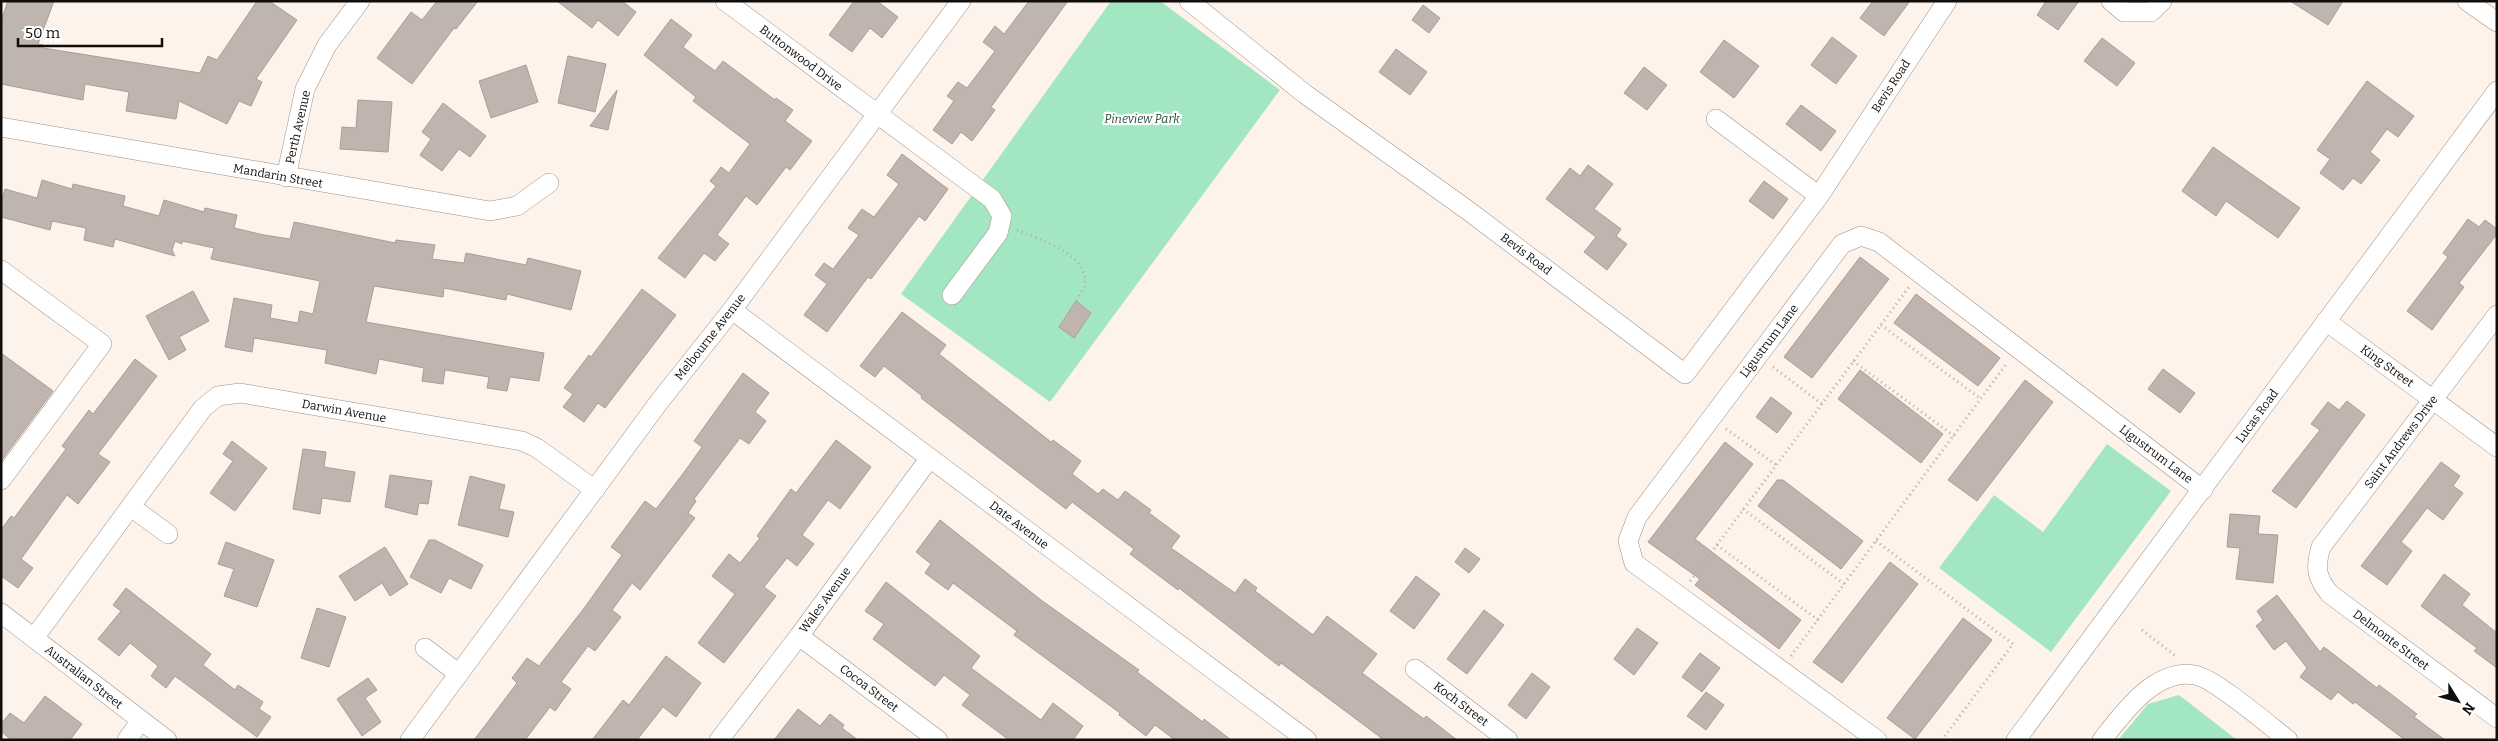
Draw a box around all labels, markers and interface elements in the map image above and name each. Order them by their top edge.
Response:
scale bar [18,15,161,47]
street label: Buttonwood Drive [757,22,845,94]
text: 50 m [25,24,61,42]
street label: Bevis Road [1869,57,1913,115]
street label: Perth Avenue [283,89,313,165]
park label: Pineview Park [1104,112,1180,126]
street label: Mandarin Street [232,161,325,191]
street label: Bevis Road [1498,230,1554,278]
street label: Melbourne Avenue [672,291,748,383]
street label: Ligustrum Lane [1737,302,1801,380]
street label: King Street [2358,342,2417,390]
street label: Lucas Road [2233,387,2281,445]
street label: Saint Andrews Drive [2361,393,2441,491]
street label: Darwin Avenue [301,397,387,425]
street label: Ligustrum Lane [2117,422,2195,486]
street label: Date Avenue [987,498,1051,552]
street label: Wales Avenue [796,564,854,636]
street label: Delmonte Street [2350,607,2432,674]
street label: Australian Street [42,642,126,712]
street label: Cocoa Street [837,661,902,715]
north arrow [2433,676,2483,726]
street label: Koch Street [1431,679,1492,729]
text: N [2458,699,2478,718]

